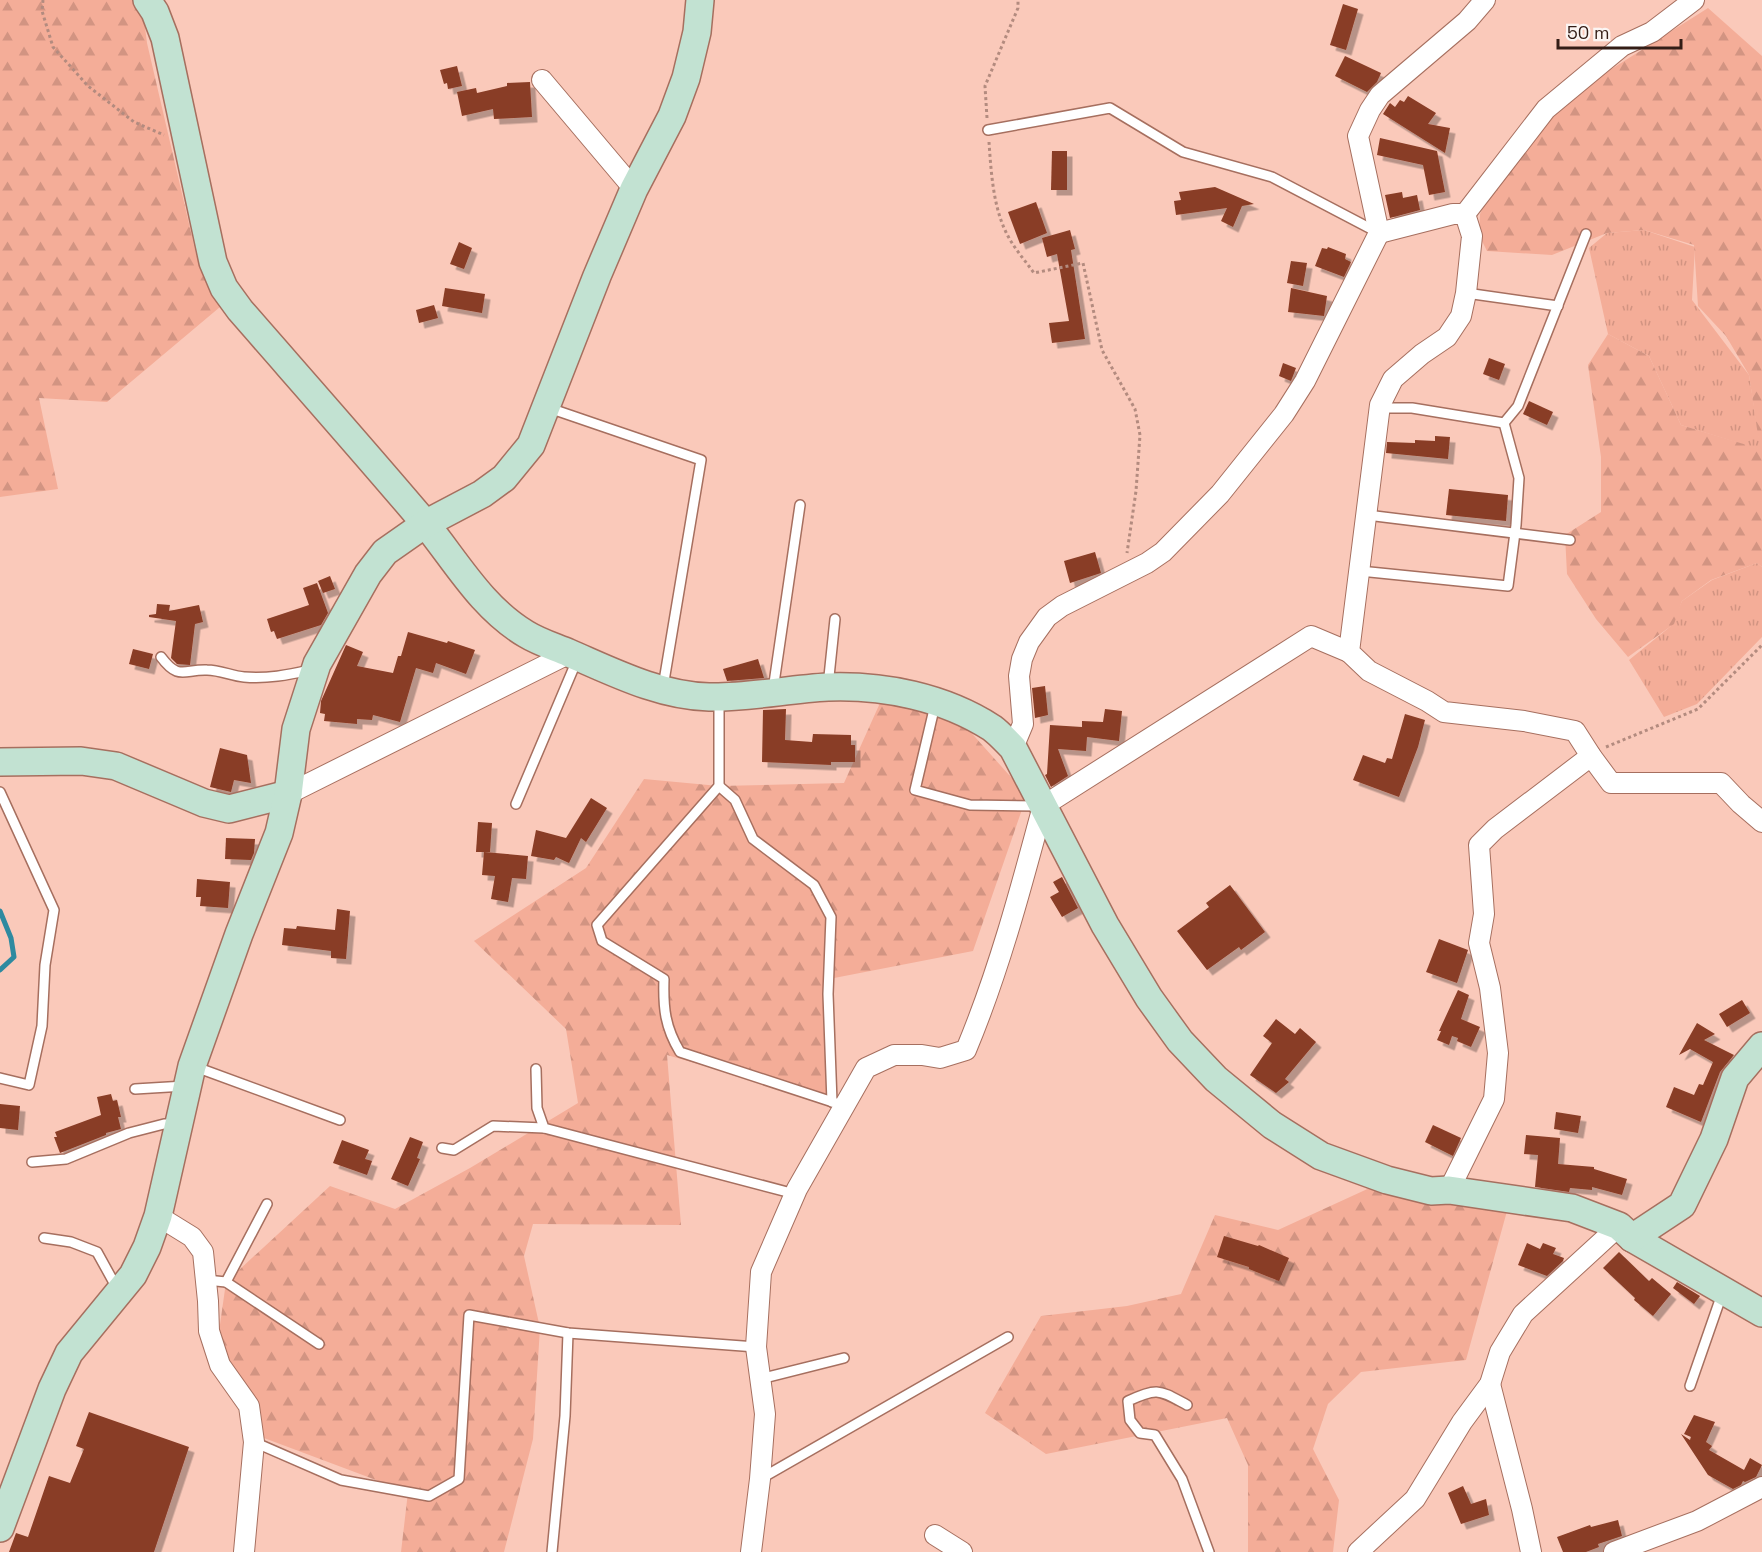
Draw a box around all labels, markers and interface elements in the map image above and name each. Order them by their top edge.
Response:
scale bar [1558,12,1681,50]
text: 50 m [1567,21,1609,44]

